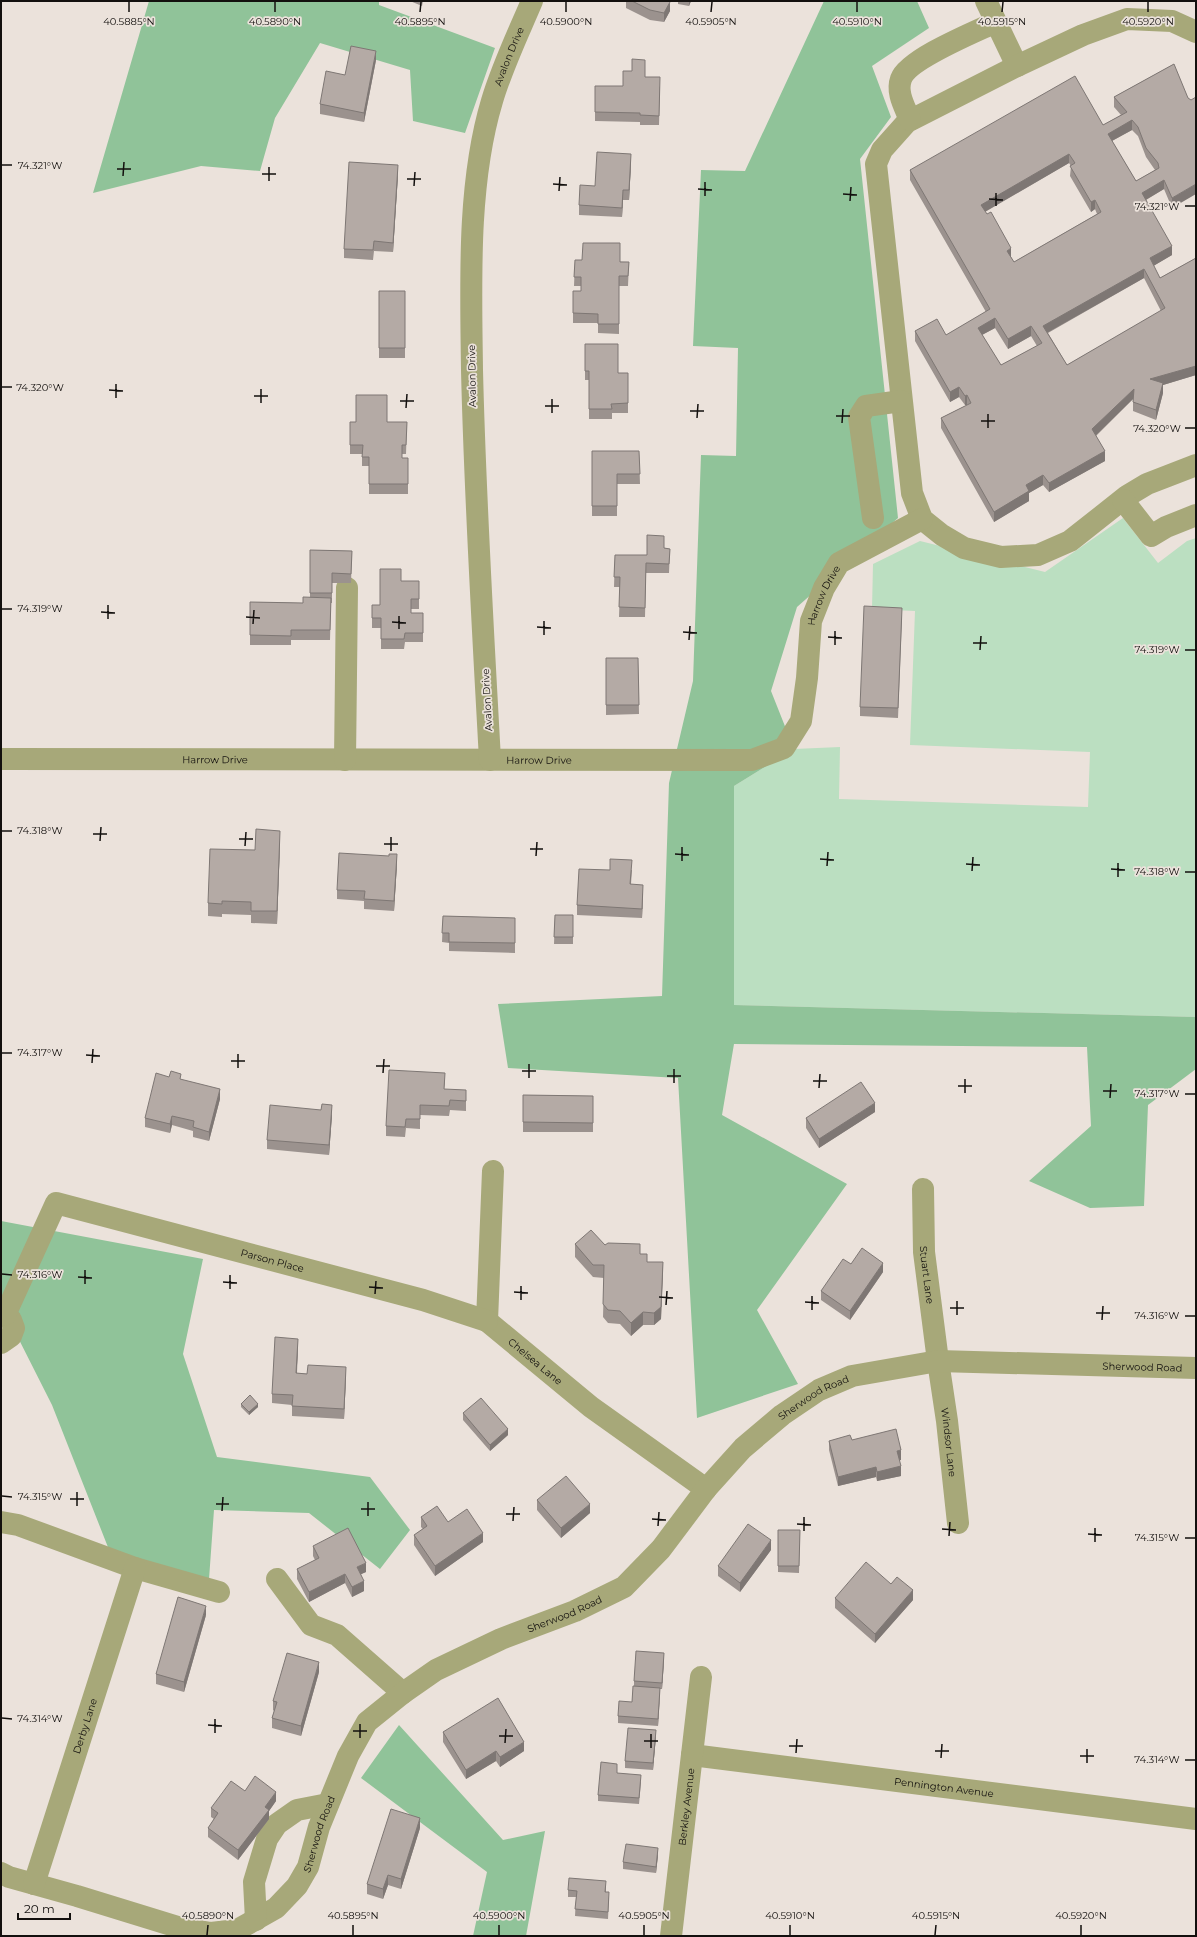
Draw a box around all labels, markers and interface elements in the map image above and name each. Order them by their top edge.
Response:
text: 40.5885°N [103,15,155,28]
text: 40.5890°N [249,15,301,28]
text: 40.5895°N [394,15,446,28]
text: 40.5900°N [540,15,592,28]
text: 40.5905°N [685,15,737,28]
text: 40.5910°N [832,15,882,28]
text: 40.5915°N [978,15,1026,28]
text: 40.5920°N [1122,15,1174,28]
street label: Avalon Drive [491,25,527,88]
text: 74.321°W [18,159,62,172]
text: 74.321°W [1135,200,1179,213]
street label: Avalon Drive [465,345,479,407]
text: 74.320°W [16,381,64,394]
text: 74.320°W [1133,422,1181,435]
street label: Harrow Drive [804,563,843,626]
text: 74.319°W [17,602,63,615]
text: 74.319°W [1134,643,1180,656]
street label: Avalon Drive [479,668,495,732]
street label: Harrow Drive [182,753,248,766]
street label: Harrow Drive [506,753,572,766]
text: 74.318°W [17,824,63,837]
text: 74.318°W [1134,865,1180,878]
text: 74.317°W [17,1046,63,1059]
text: 74.317°W [1134,1087,1180,1100]
street label: Parson Place [239,1246,306,1275]
street label: Stuart Lane [917,1246,937,1305]
text: 74.316°W [18,1268,62,1281]
text: 74.316°W [1135,1309,1179,1322]
street label: Chelsea Lane [506,1335,565,1387]
street label: Sherwood Road [1102,1359,1183,1374]
street label: Sherwood Road [775,1372,851,1422]
street label: Windsor Lane [939,1407,959,1478]
text: 74.315°W [18,1490,62,1503]
text: 74.315°W [1135,1531,1179,1544]
street label: Sherwood Road [525,1592,604,1635]
street label: Derby Lane [70,1696,99,1755]
text: 74.314°W [17,1712,63,1725]
text: 74.314°W [1134,1753,1180,1766]
street label: Berkley Avenue [675,1767,697,1846]
street label: Pennington Avenue [893,1774,995,1800]
street label: Sherwood Road [300,1794,338,1875]
scale bar [18,1895,70,1921]
text: 20 m [24,1901,55,1916]
text: 40.5890°N [182,1909,234,1922]
text: 40.5895°N [327,1909,379,1922]
text: 40.5900°N [473,1909,525,1922]
text: 40.5905°N [618,1909,670,1922]
text: 40.5910°N [765,1909,815,1922]
text: 40.5915°N [912,1909,960,1922]
text: 40.5920°N [1055,1909,1107,1922]

